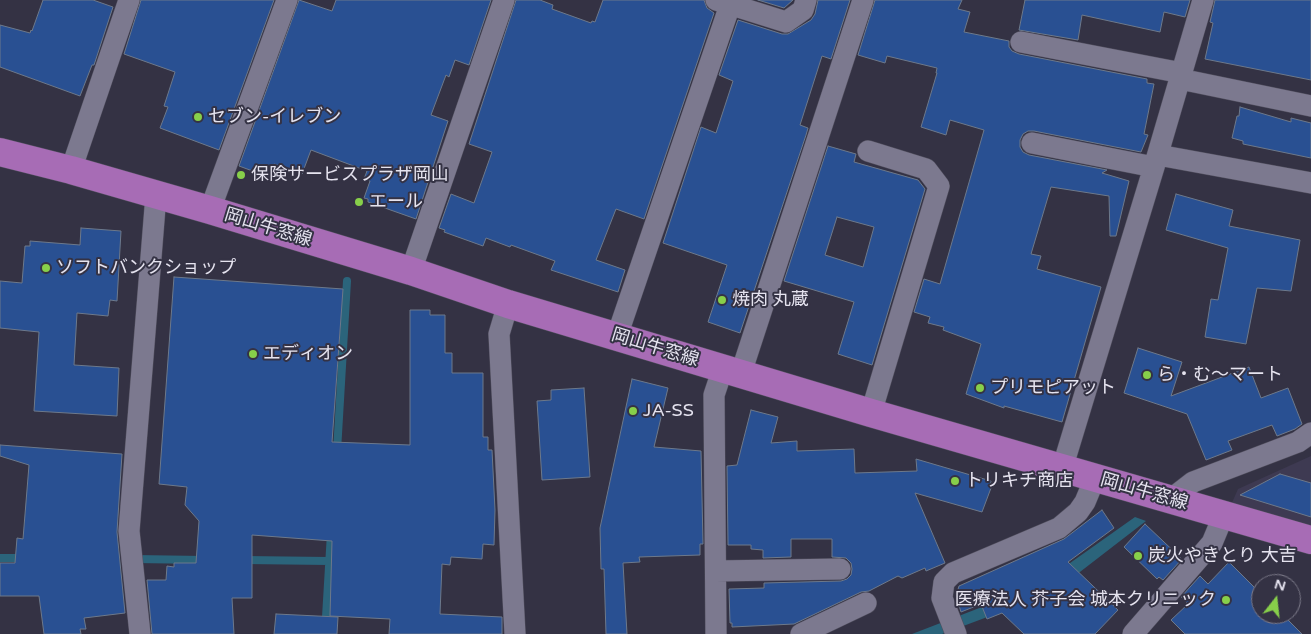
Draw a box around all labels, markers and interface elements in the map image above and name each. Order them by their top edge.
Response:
place label: セブン-イレブン [208,106,341,128]
marker: セブン-イレブン [192,111,204,123]
place label: 保険サービスプラザ岡山 [251,164,449,186]
marker: 保険サービスプラザ岡山 [235,169,247,181]
place label: エール [369,191,423,213]
marker: エール [353,196,365,208]
street label: 岡山牛窓線 [222,205,314,251]
place label: ソフトバンクショップ [56,257,236,279]
marker: ソフトバンクショップ [40,262,52,274]
place label: 焼肉 丸蔵 [732,289,809,311]
marker: 焼肉 丸蔵 [716,294,728,306]
street label: 岡山牛窓線 [609,325,701,371]
place label: エディオン [263,343,353,365]
marker: エディオン [247,348,259,360]
place label: ら・む〜マート [1157,364,1283,386]
marker: ら・む〜マート [1141,369,1153,381]
place label: プリモピアット [990,377,1116,399]
marker: プリモピアット [974,382,986,394]
place label: JA-SS [643,400,694,422]
marker: JA-SS [627,405,639,417]
street label: 岡山牛窓線 [1098,469,1190,515]
place label: トリキチ商店 [965,470,1073,492]
marker: トリキチ商店 [949,475,961,487]
place label: 炭火やきとり 大吉 [1148,545,1297,567]
marker: 炭火やきとり 大吉 [1132,550,1144,562]
north arrow [1251,574,1301,624]
text: N [1272,575,1288,595]
place label: 医療法人 芥子会 城本クリニック [955,589,1216,611]
marker: 医療法人 芥子会 城本クリニック [1220,594,1232,606]

